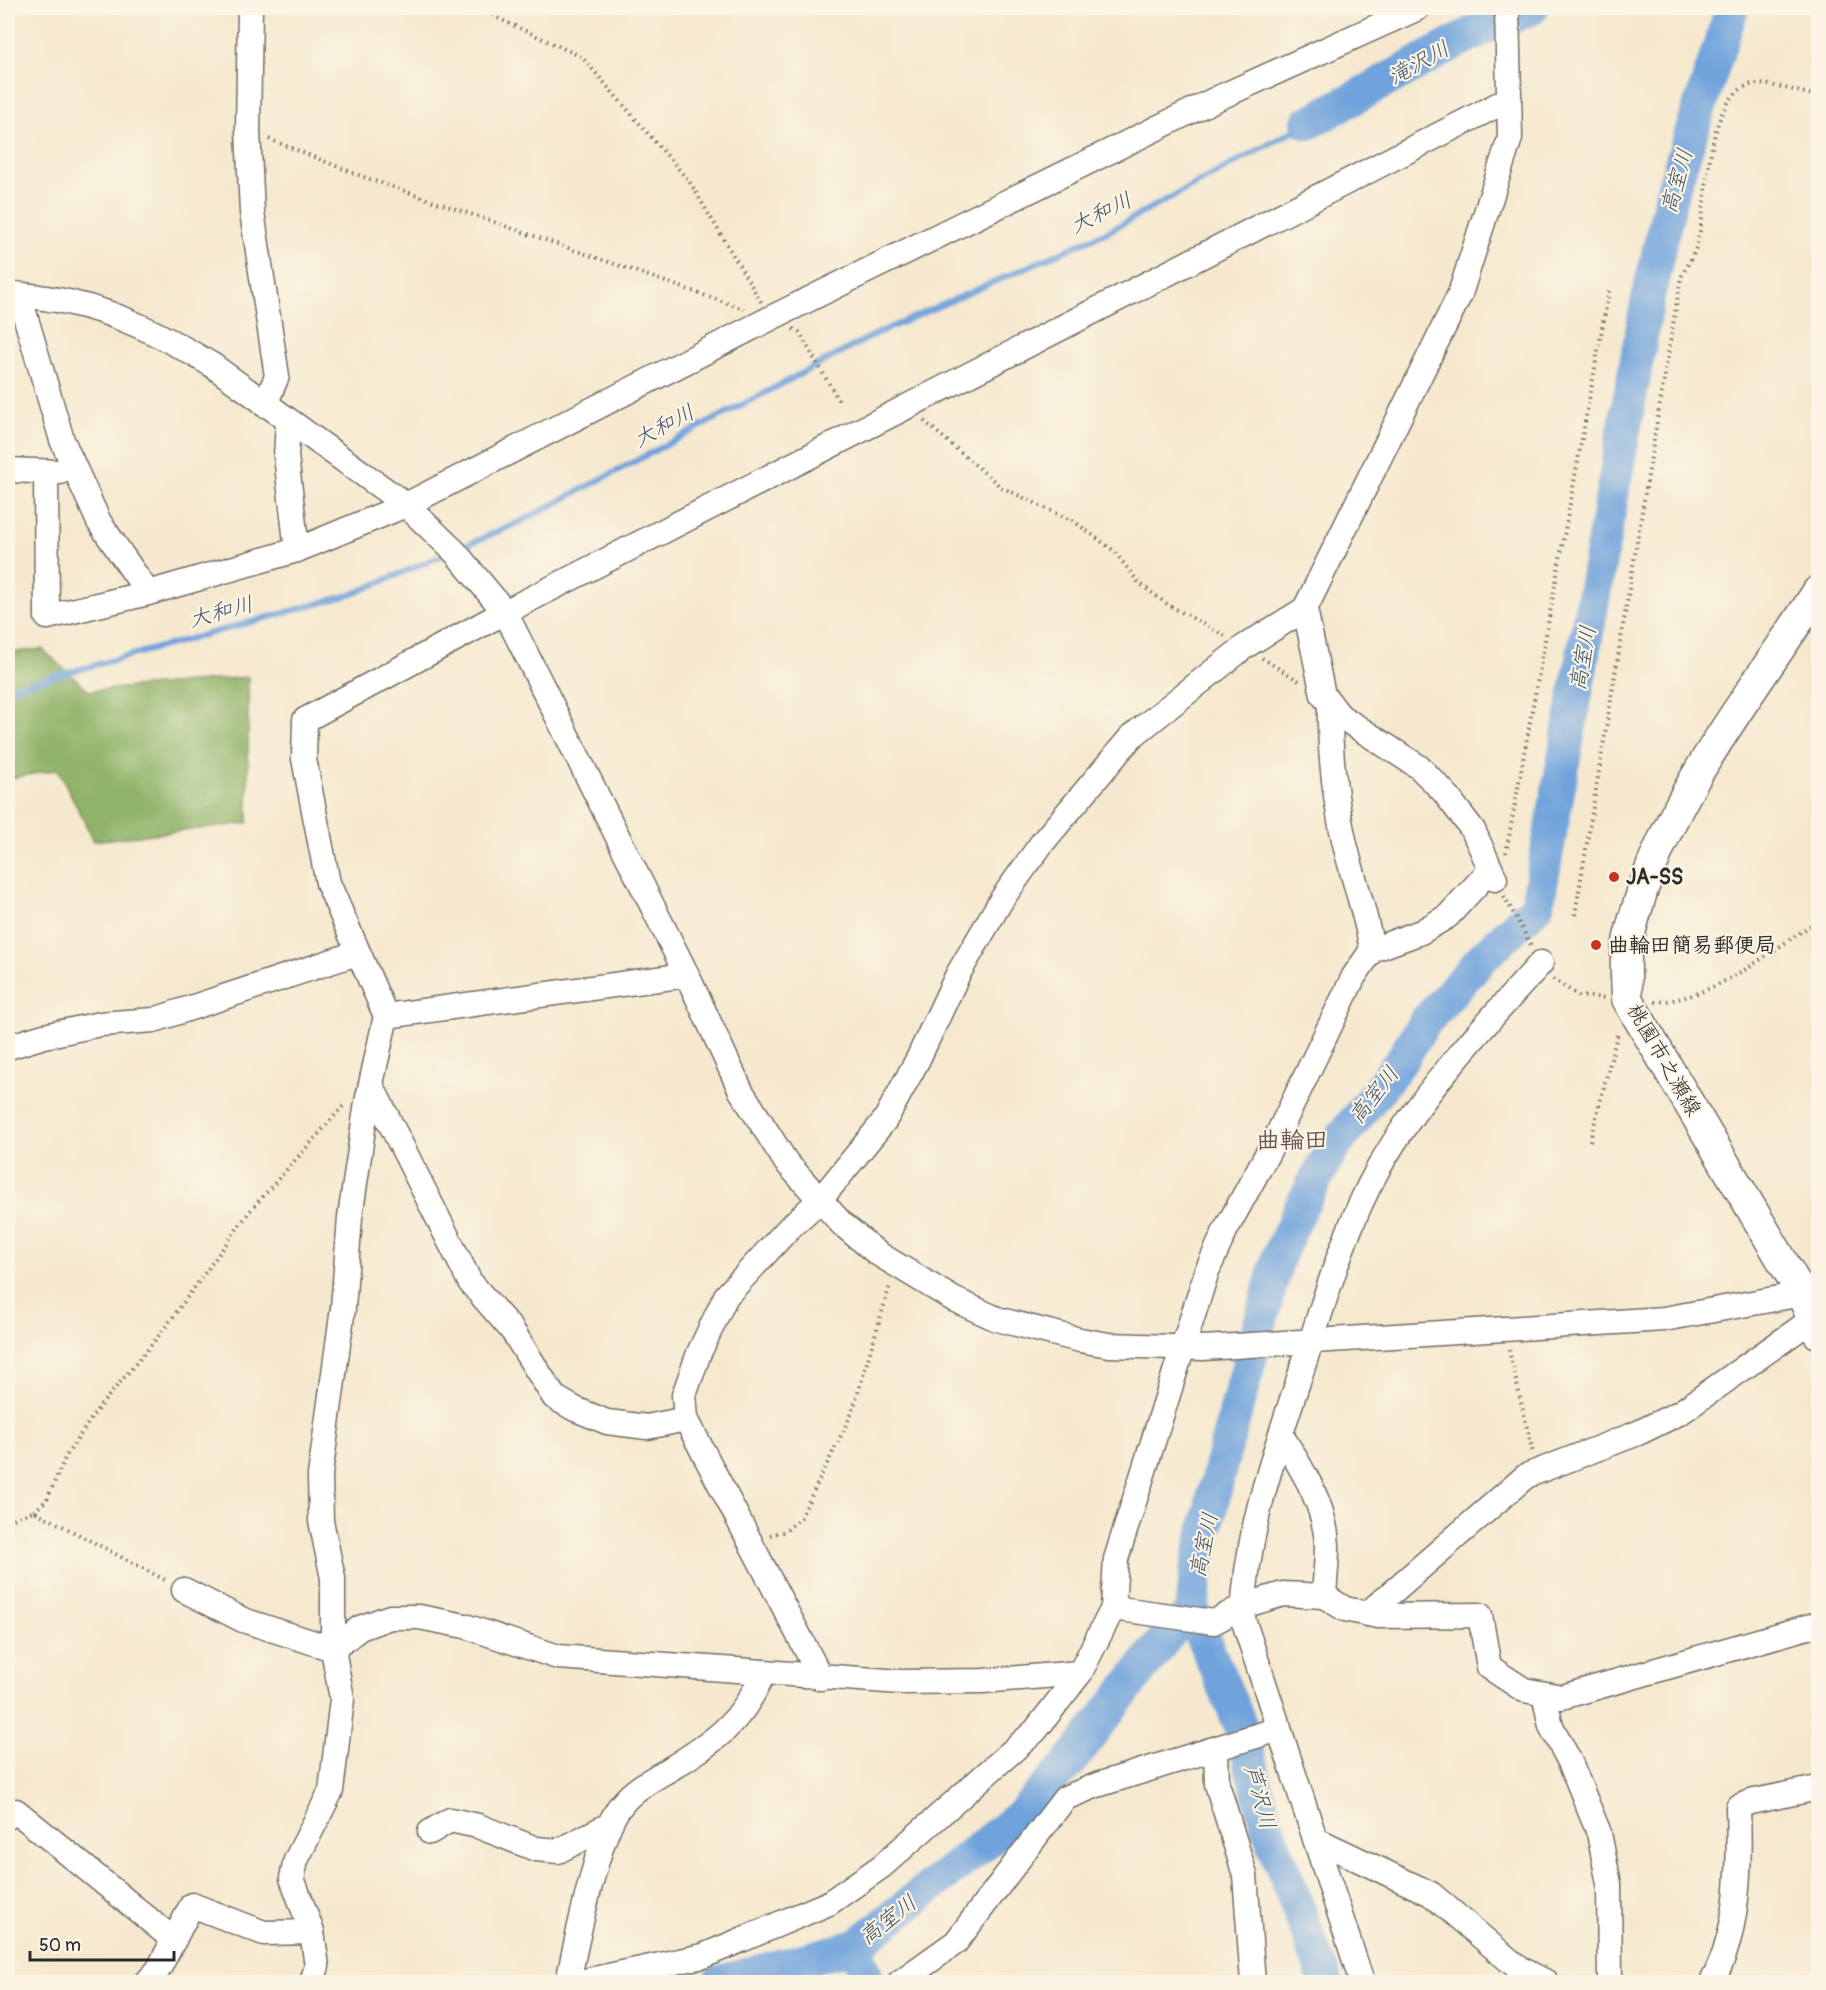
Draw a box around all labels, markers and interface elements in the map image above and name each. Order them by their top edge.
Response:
water label: 滝沢川 [1383,35,1455,91]
water label: 高室川 [1654,145,1700,217]
water label: 大和川 [1065,186,1137,240]
water label: 大和川 [628,398,700,454]
water label: 大和川 [185,590,257,634]
water label: 高室川 [1563,623,1603,693]
place label: JA-SS [1626,864,1683,891]
marker: JA-SS [1607,870,1621,884]
place label: 曲輪田簡易郵便局 [1608,932,1776,959]
marker: 曲輪田簡易郵便局 [1589,938,1603,952]
street label: 桃園市之瀬線 [1621,999,1707,1121]
water label: 高室川 [1343,1060,1405,1130]
district label: 曲輪田 [1256,1126,1328,1155]
water label: 高室川 [1183,1510,1225,1580]
water label: 芦沢川 [1238,1761,1282,1833]
water label: 高室川 [853,1889,923,1951]
scale bar [30,1924,174,1962]
text: 50 m [39,1934,81,1957]

